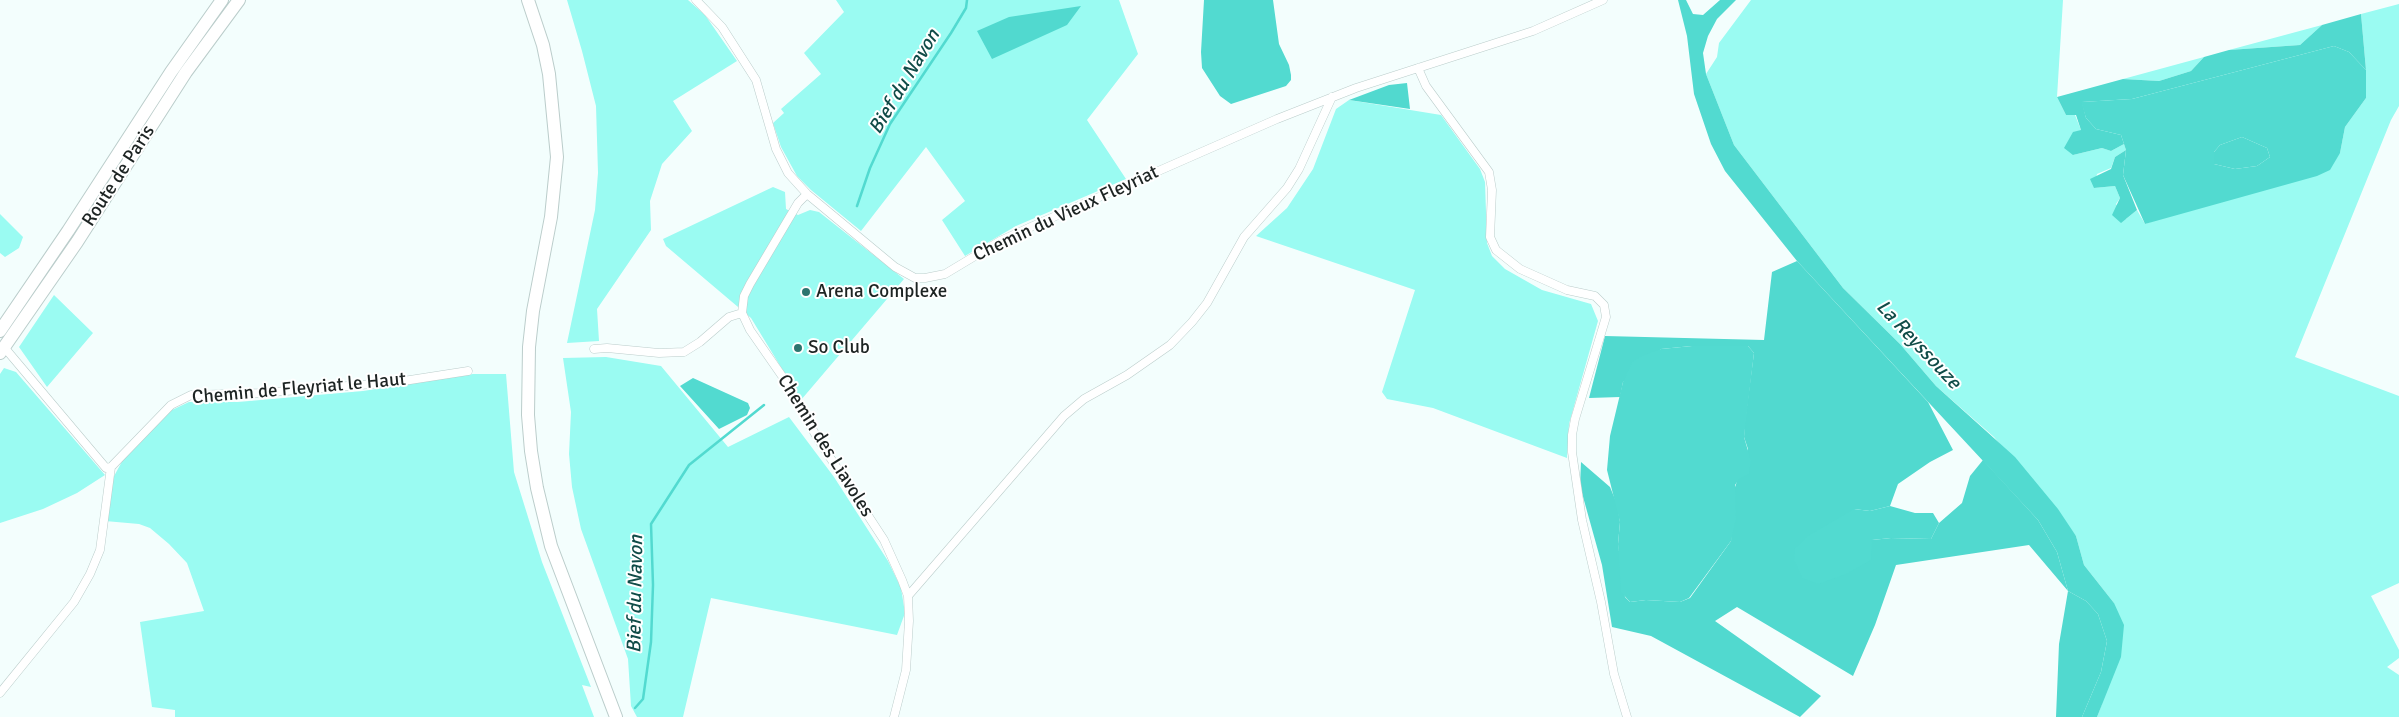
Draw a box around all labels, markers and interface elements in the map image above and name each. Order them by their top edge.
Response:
water label: Bief du Navon [864,25,946,139]
street label: Route de Paris [78,121,160,231]
street label: Chemin du Vieux Fleyriat [970,161,1162,267]
place label: Arena Complexe [816,281,947,303]
marker: Arena Complexe [800,286,812,298]
water label: La Reyssouze [1871,295,1965,395]
place label: So Club [808,337,870,359]
marker: So Club [792,342,804,354]
street label: Chemin de Fleyriat le Haut [191,368,407,410]
street label: Chemin des Liavoles [772,371,878,521]
water label: Bief du Navon [623,535,649,653]

